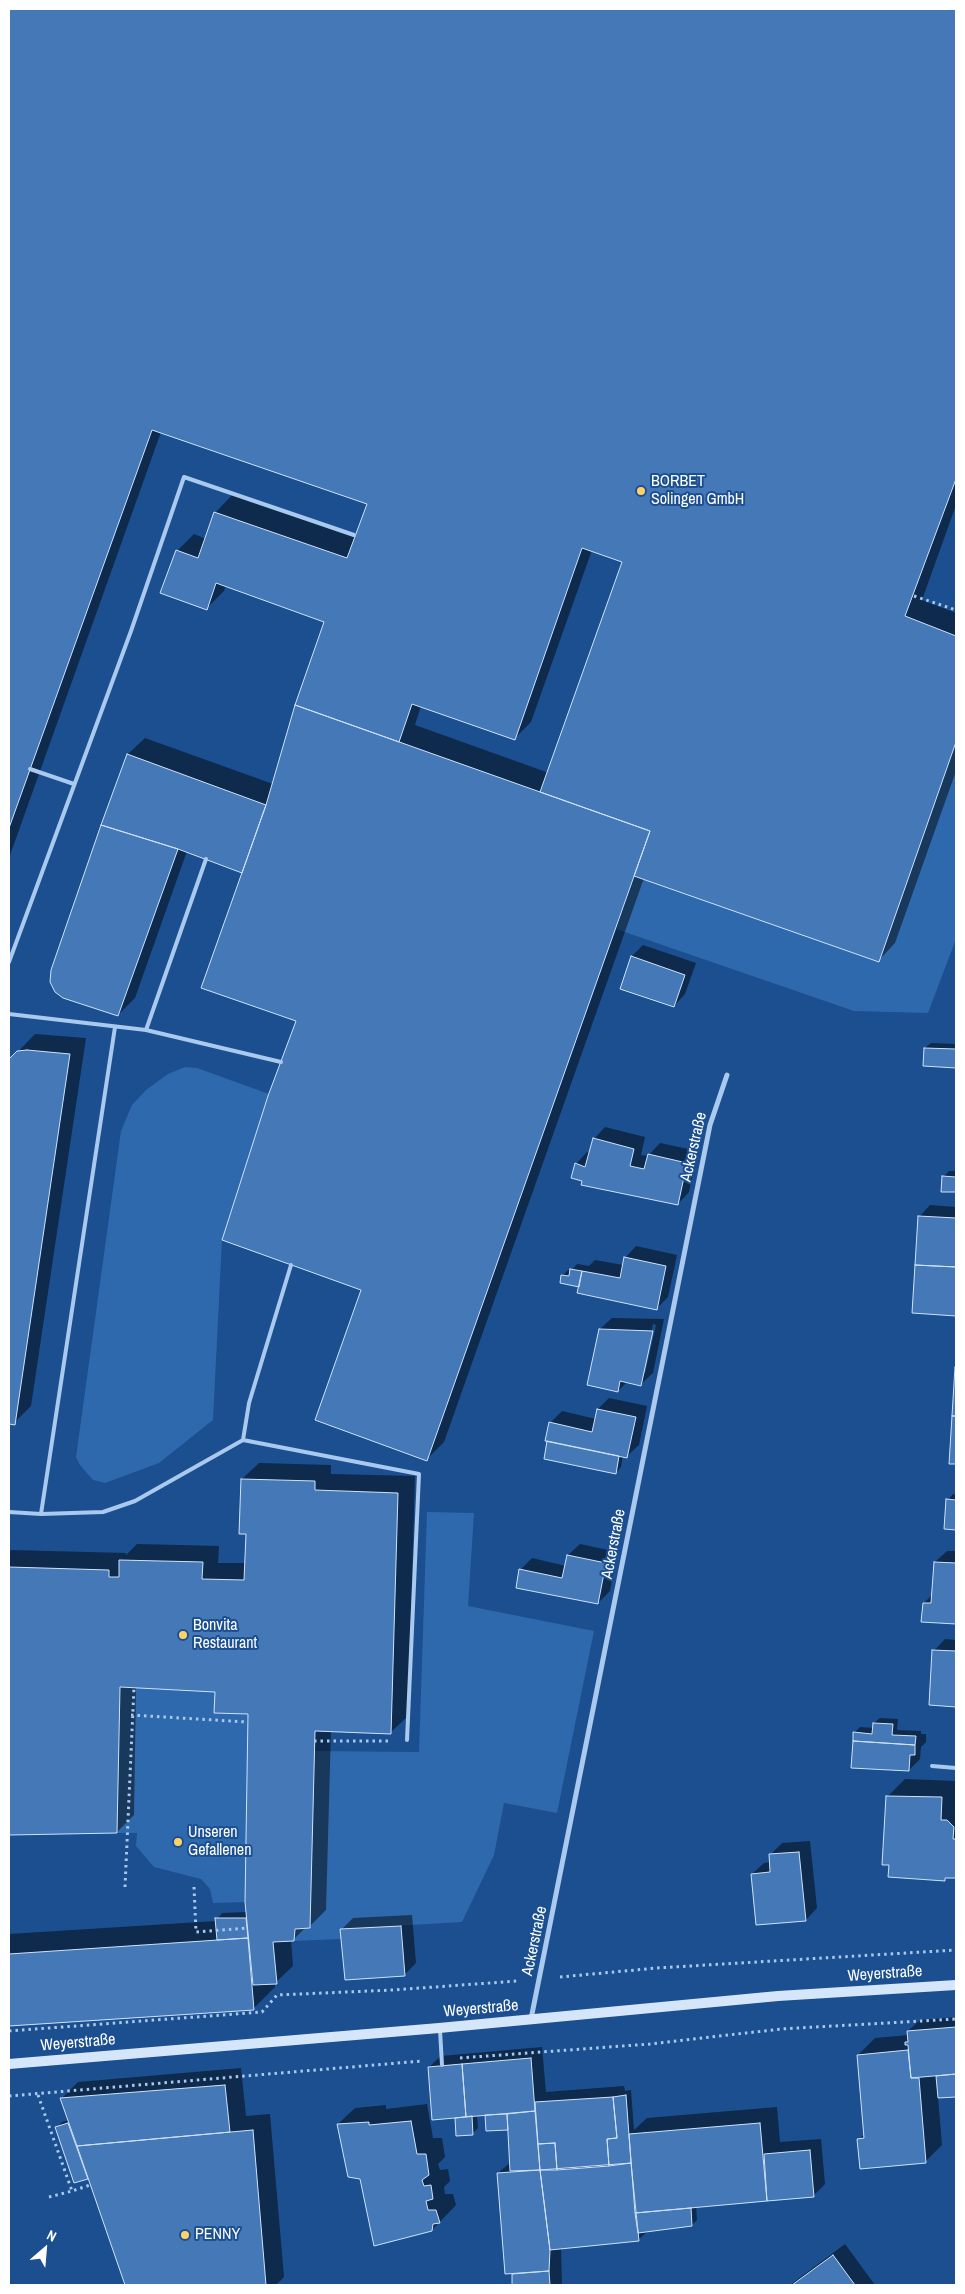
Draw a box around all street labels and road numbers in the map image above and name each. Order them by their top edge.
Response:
street label: Ackerstraße [677,1110,711,1184]
street label: Ackerstraße [598,1507,630,1581]
street label: Ackerstraße [518,1904,552,1978]
street label: Weyerstraße [847,1962,923,1986]
street label: Weyerstraße [443,1996,519,2022]
street label: Weyerstraße [40,2030,116,2056]

